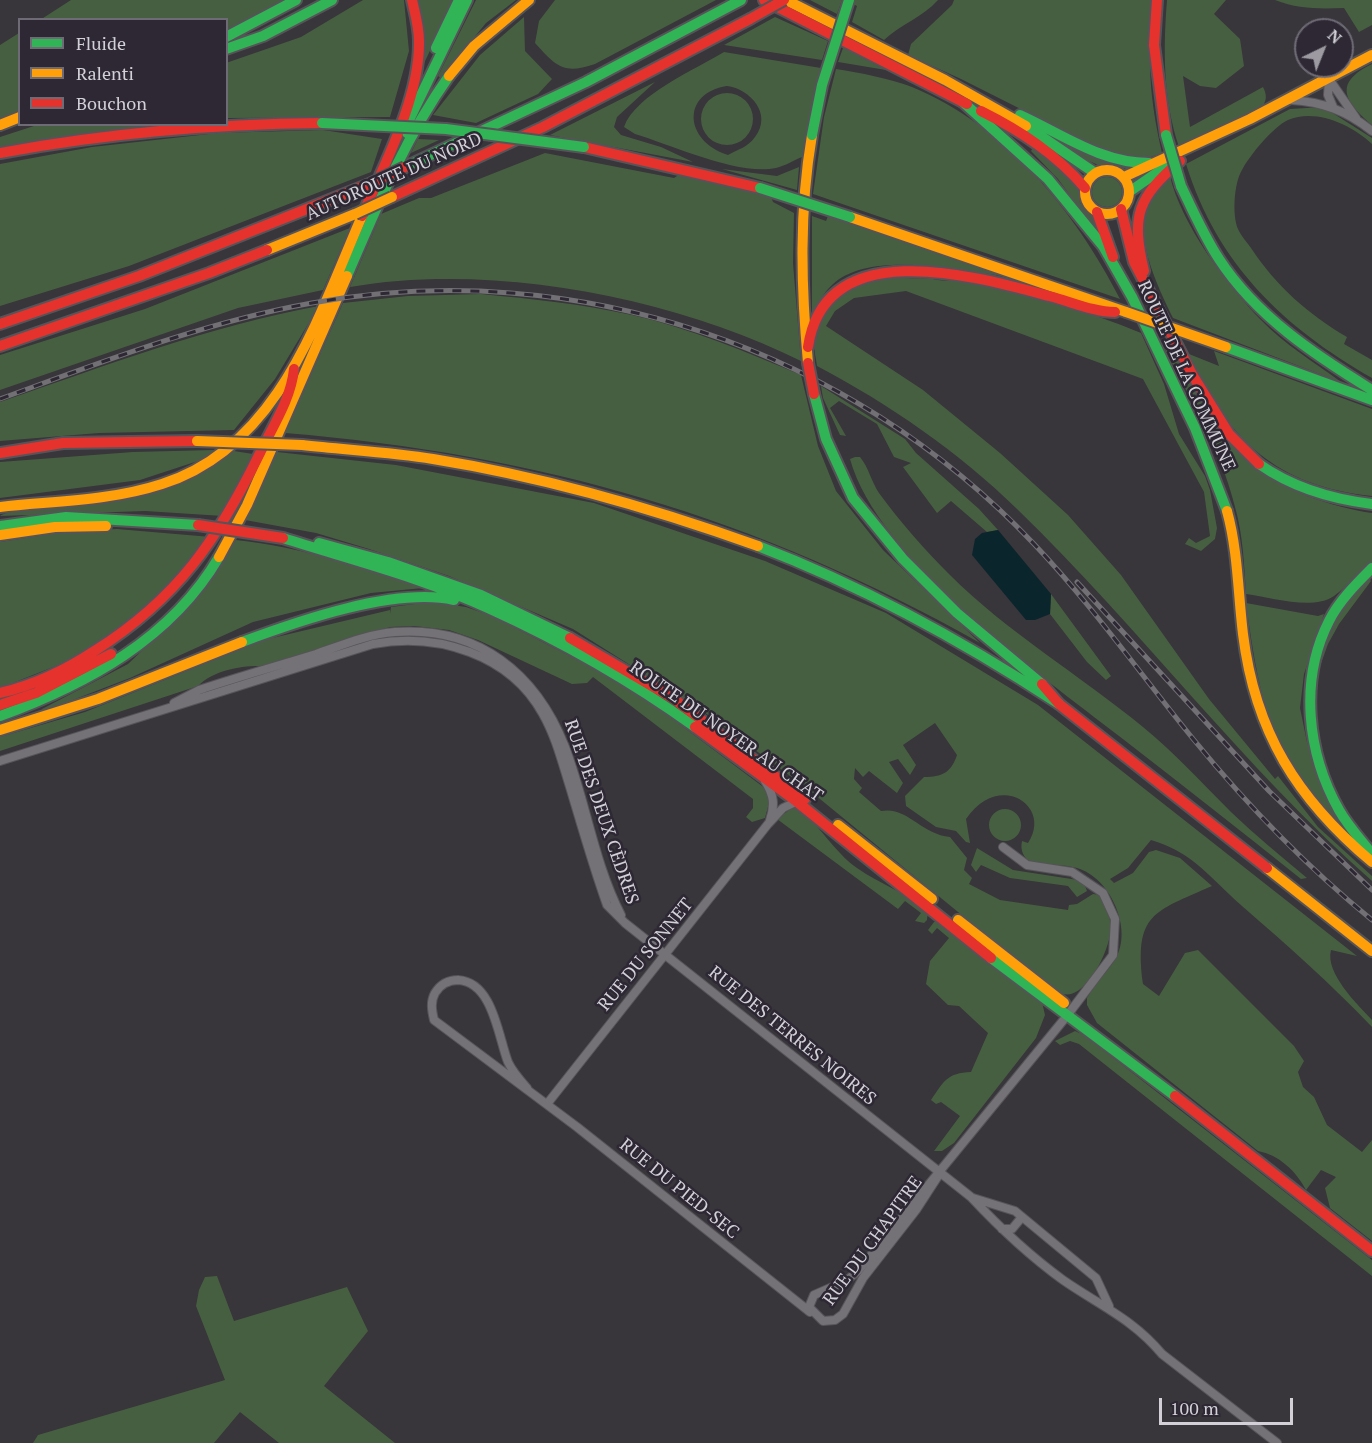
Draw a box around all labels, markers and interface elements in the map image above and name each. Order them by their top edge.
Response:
legend [18,18,228,126]
north arrow [1294,18,1354,78]
text: N [1323,24,1347,48]
text: Fluide [76,31,126,55]
text: Ralenti [76,61,134,85]
text: Bouchon [76,91,147,115]
street label: AUTOROUTE DU NORD [303,128,485,226]
street label: ROUTE DE LA COMMUNE [1132,277,1240,475]
street label: ROUTE DU NOYER AU CHAT [625,657,827,807]
street label: RUE DES DEUX CÈDRES [559,717,643,907]
street label: RUE DU SONNET [594,894,698,1016]
street label: RUE DES TERRES NOIRES [704,962,880,1110]
street label: RUE DU PIED-SEC [615,1134,743,1244]
street label: RUE DU CHAPITRE [819,1172,927,1310]
scale bar [1162,1386,1296,1424]
text: 100 m [1170,1396,1219,1420]

